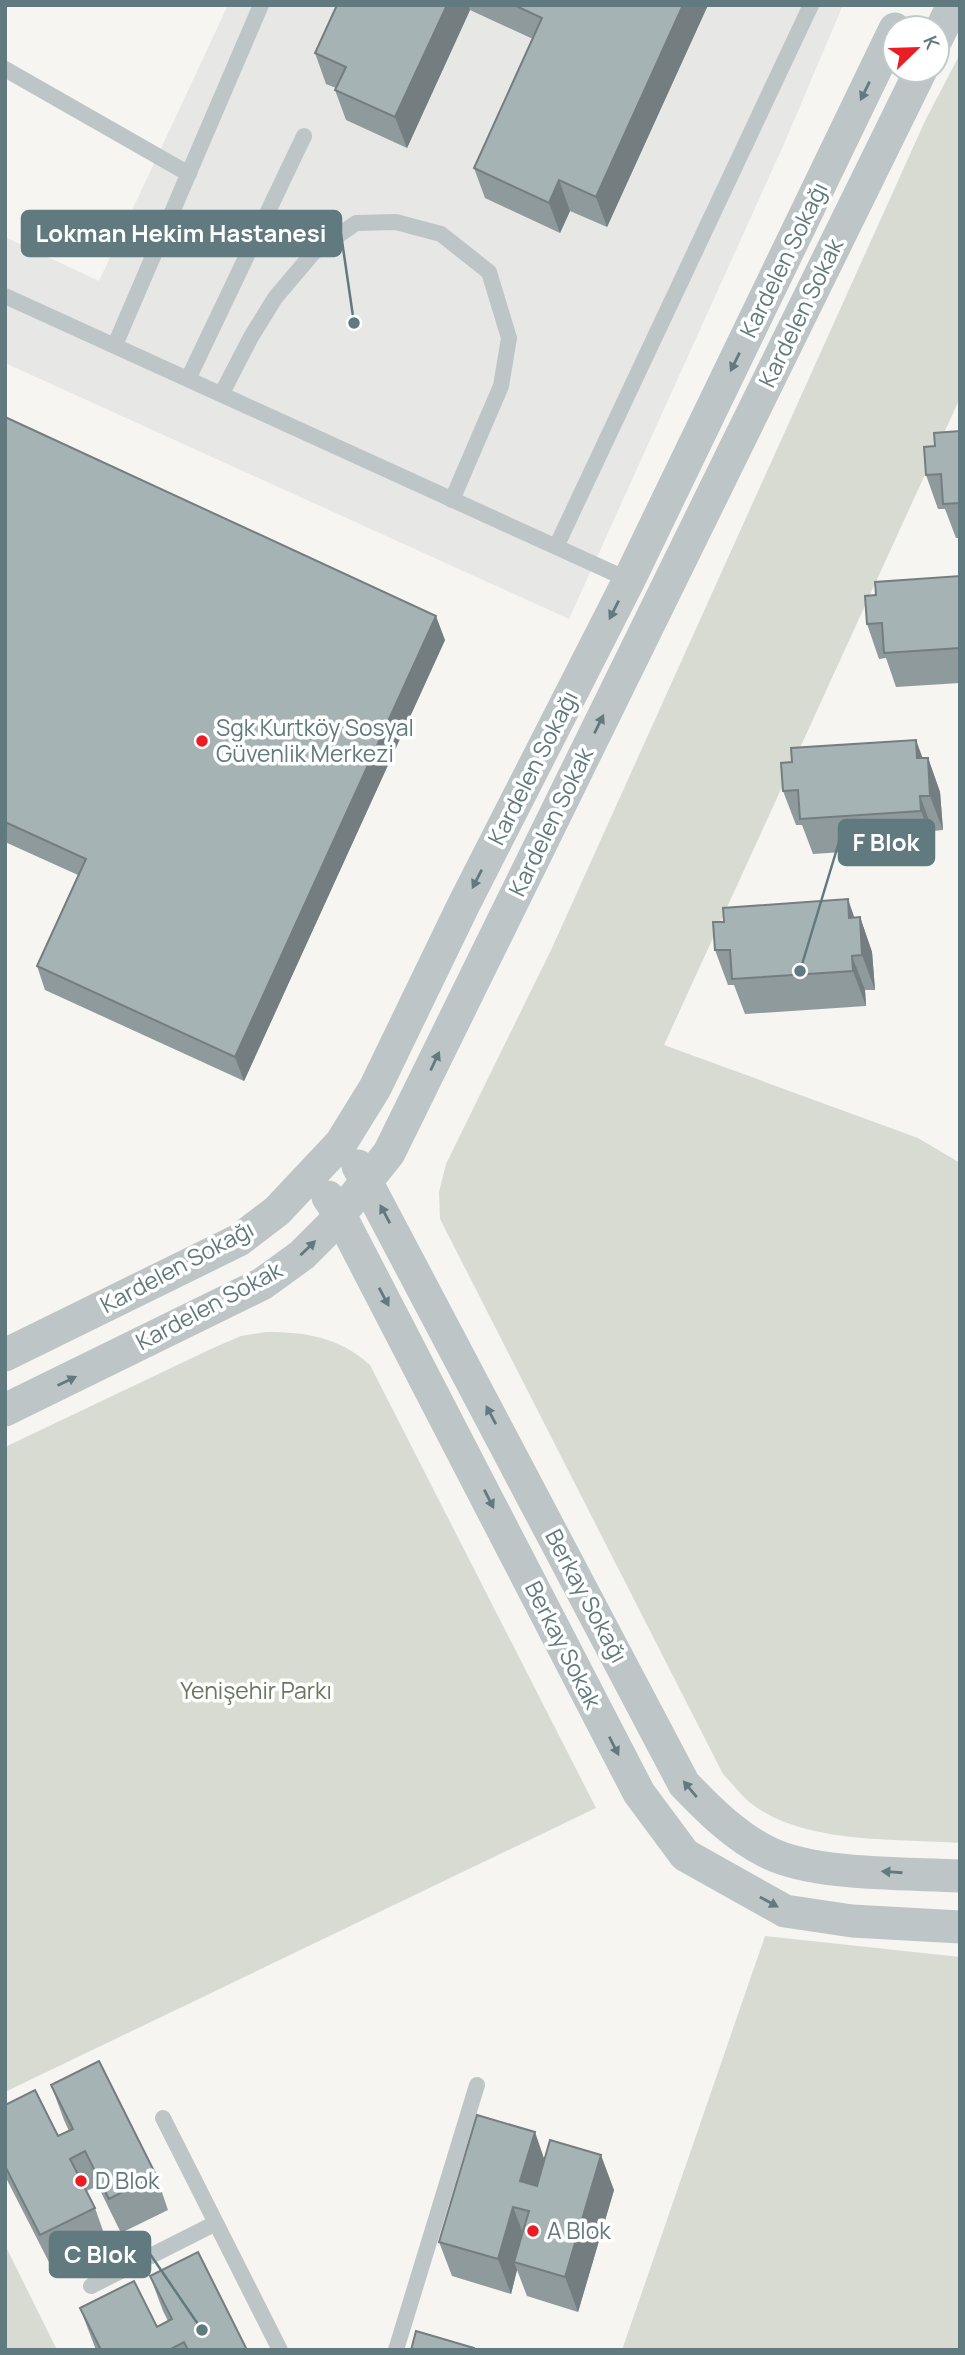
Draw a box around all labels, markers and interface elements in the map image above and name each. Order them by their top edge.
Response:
north arrow [881,14,951,84]
text: K [917,32,946,54]
one-way arrow [860,81,871,101]
street label: Kardelen Sokağı [732,176,835,343]
callout: Lokman Hekim Hastanesi [22,211,341,256]
text: Lokman Hekim Hastanesi [36,216,326,249]
street label: Kardelen Sokak [750,232,850,392]
one-way arrow [729,352,740,372]
one-way arrow [608,601,620,621]
street label: Kardelen Sokağı [479,685,585,850]
place label: Sgk Kurtköy Sosyal Güvenlik Merkezi [216,711,414,769]
one-way arrow [593,714,604,734]
marker: Sgk Kurtköy Sosyal Güvenlik Merkezi [194,733,210,749]
street label: Kardelen Sokak [500,741,600,901]
callout: F Blok [839,820,934,865]
text: F Blok [853,825,921,858]
one-way arrow [471,869,483,889]
one-way arrow [429,1051,441,1071]
one-way arrow [380,1204,391,1224]
street label: Kardelen Sokağı [94,1212,259,1320]
one-way arrow [299,1240,316,1256]
street label: Kardelen Sokak [130,1253,288,1357]
one-way arrow [377,1288,389,1308]
one-way arrow [57,1375,77,1386]
one-way arrow [486,1405,497,1425]
one-way arrow [483,1489,494,1509]
street label: Berkay Sokağı [538,1523,636,1668]
street label: Berkay Sokak [518,1575,610,1714]
park label: Yenişehir Parkı [180,1674,332,1706]
one-way arrow [608,1736,620,1756]
one-way arrow [682,1780,698,1798]
one-way arrow [880,1866,902,1877]
one-way arrow [760,1896,779,1909]
place label: D Blok [95,2164,160,2196]
marker: D Blok [73,2173,89,2189]
place label: A Blok [547,2214,611,2246]
marker: A Blok [525,2223,541,2239]
callout: C Blok [50,2232,150,2277]
text: C Blok [64,2237,137,2270]

